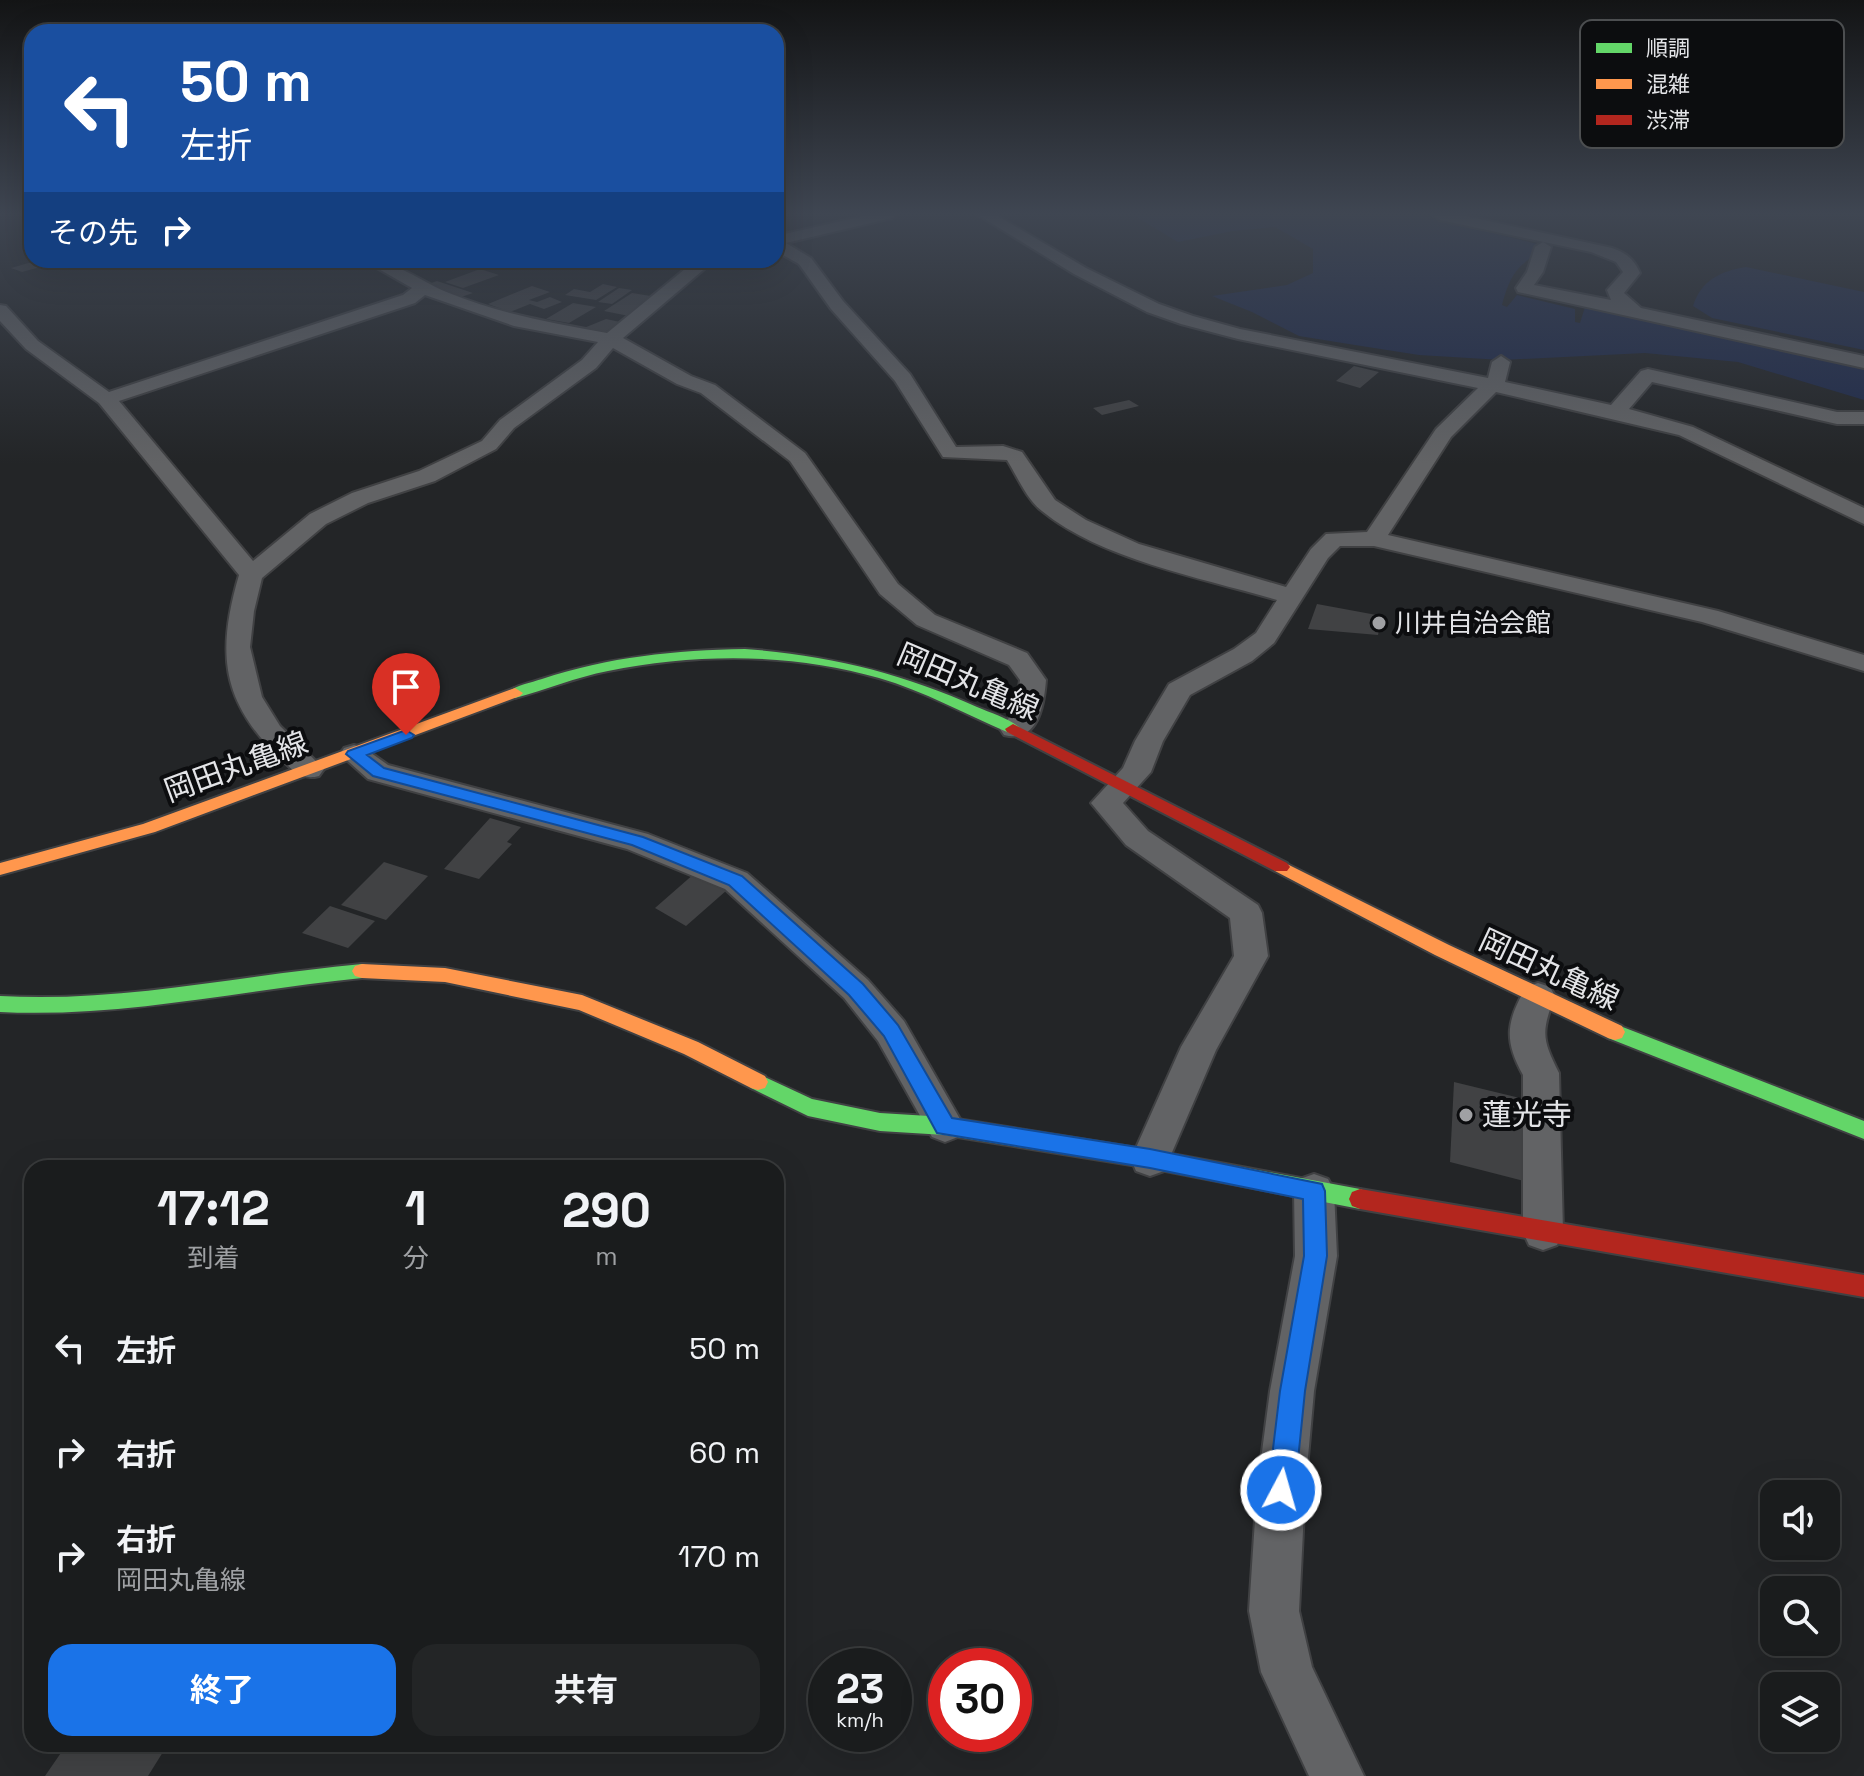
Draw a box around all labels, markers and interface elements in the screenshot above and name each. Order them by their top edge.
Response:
legend [1580,20,1844,148]
text: 順調 [1646,34,1690,62]
text: 50 m [180,46,312,117]
icon: left [48,56,152,160]
text: 混雑 [1646,70,1690,98]
text: 渋滞 [1646,106,1690,134]
text: 左折 [180,123,252,169]
icon: right [154,208,198,252]
text: その先 [48,213,138,252]
place label: 川井自治会館 [1395,606,1551,640]
marker: 川井自治会館 [1370,614,1388,632]
street label: 岡田丸亀線 [892,634,1045,729]
pin [372,653,440,735]
icon: arrive [384,665,428,709]
street label: 岡田丸亀線 [159,723,313,811]
street label: 岡田丸亀線 [1473,920,1625,1019]
place label: 蓮光寺 [1482,1095,1572,1134]
marker: 蓮光寺 [1457,1106,1475,1124]
text: 17:12 [157,1178,270,1239]
text: 1 [405,1178,427,1239]
text: 290 [562,1180,651,1241]
text: m [595,1239,618,1273]
text: 到着 [187,1241,239,1275]
text: 分 [403,1241,429,1275]
icon: left [48,1326,92,1370]
text: 50 m [689,1329,760,1368]
text: 左折 [116,1331,176,1370]
icon: right [48,1430,92,1474]
text: 60 m [689,1433,760,1472]
text: 右折 [116,1435,176,1474]
position arrow [1239,1448,1323,1532]
map controls [1760,1480,1840,1752]
button: sound [1760,1480,1840,1560]
text: 右折 [116,1520,176,1559]
icon: right [48,1534,92,1578]
text: 170 m [678,1537,760,1576]
text: 岡田丸亀線 [116,1563,246,1597]
button: search [1760,1576,1840,1656]
button: 終了 [48,1644,396,1736]
button: 共有 [412,1644,760,1736]
speed limit sign: 30 [928,1648,1032,1752]
text: 23 [836,1664,884,1715]
button: layers [1760,1672,1840,1752]
text: km/h [836,1707,884,1733]

